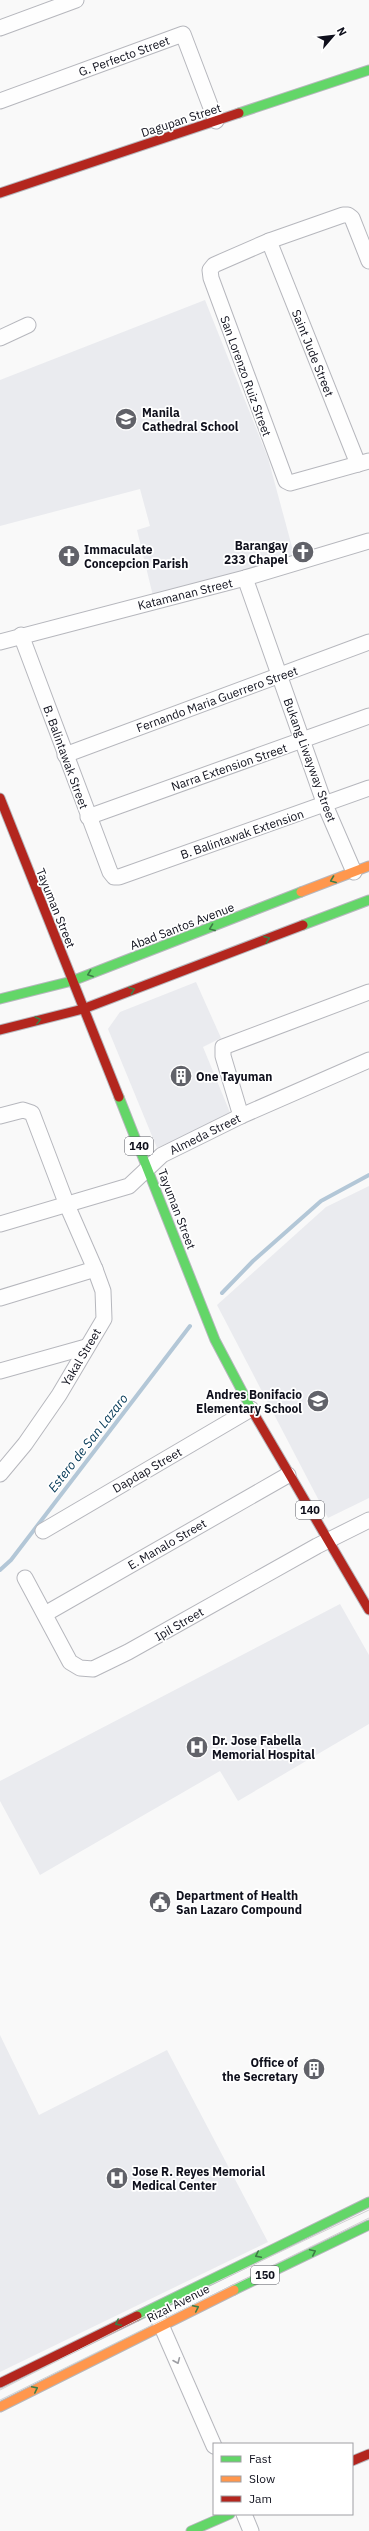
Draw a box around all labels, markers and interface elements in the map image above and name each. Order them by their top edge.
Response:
north arrow [313,16,353,56]
text: N [334,25,350,38]
street label: G. Perfecto Street [77,33,171,79]
street label: Dagupan Street [139,100,223,140]
street label: Saint Jude Street [289,307,337,399]
street label: San Lorenzo Ruiz Street [217,314,275,438]
place label: Manila Cathedral School [142,405,239,434]
school or university icon: Manila Cathedral School [113,406,139,432]
place label: Barangay 233 Chapel [224,538,289,567]
church icon: Barangay 233 Chapel [290,539,316,565]
place label: Immaculate Concepcion Parish [84,542,188,571]
church icon: Immaculate Concepcion Parish [56,543,82,569]
street label: Katamanan Street [136,575,234,613]
street label: Fernando Maria Guerrero Street [134,663,300,735]
street label: Bukang Liwayway Street [281,696,339,824]
street label: B. Balintawak Street [40,703,92,811]
street label: Narra Extension Street [169,740,289,794]
street label: B. Balintawak Extension [178,806,306,862]
street label: Tayuman Street [33,866,79,950]
one-way arrow [329,876,336,884]
street label: Abad Santos Avenue [128,899,237,953]
one-way arrow [208,923,215,931]
one-way arrow [263,935,270,943]
one-way arrow [87,970,94,978]
one-way arrow [129,986,136,994]
one-way arrow [35,1017,41,1025]
building icon: One Tayuman [168,1063,194,1089]
place label: One Tayuman [196,1069,272,1084]
street label: Almeda Street [167,1110,243,1158]
road number: 140 [125,1137,153,1155]
street label: Tayuman Street [155,1167,199,1251]
street label: Yakal Street [58,1325,104,1389]
place label: Andres Bonifacio Elementary School [196,1387,302,1416]
school or university icon: Andres Bonifacio Elementary School [305,1388,331,1414]
water label: Estero de San Lazaro [44,1390,132,1496]
street label: Dapdap Street [110,1444,184,1496]
road number: 140 [296,1501,324,1519]
street label: E. Manalo Street [125,1515,209,1573]
street label: Ipil Street [152,1604,206,1644]
place label: Dr. Jose Fabella Memorial Hospital [212,1733,315,1762]
hospital icon: Dr. Jose Fabella Memorial Hospital [184,1734,210,1760]
place label: Department of Health San Lazaro Compound [176,1888,302,1917]
public building icon: Department of Health San Lazaro Compound [147,1889,173,1915]
place label: Office of the Secretary [222,2055,299,2084]
building icon: Office of the Secretary [301,2056,327,2082]
place label: Jose R. Reyes Memorial Medical Center [132,2164,265,2193]
hospital icon: Jose R. Reyes Memorial Medical Center [104,2165,130,2191]
one-way arrow [308,2249,316,2257]
one-way arrow [255,2250,263,2258]
road number: 150 [251,2266,279,2284]
street label: Rizal Avenue [144,2281,212,2325]
one-way arrow [191,2305,199,2313]
one-way arrow [115,2319,122,2326]
one-way arrow [172,2357,180,2364]
one-way arrow [31,2387,38,2394]
legend [213,2443,353,2515]
text: Fast [249,2451,272,2466]
text: Slow [249,2471,275,2486]
text: Jam [249,2491,272,2506]

